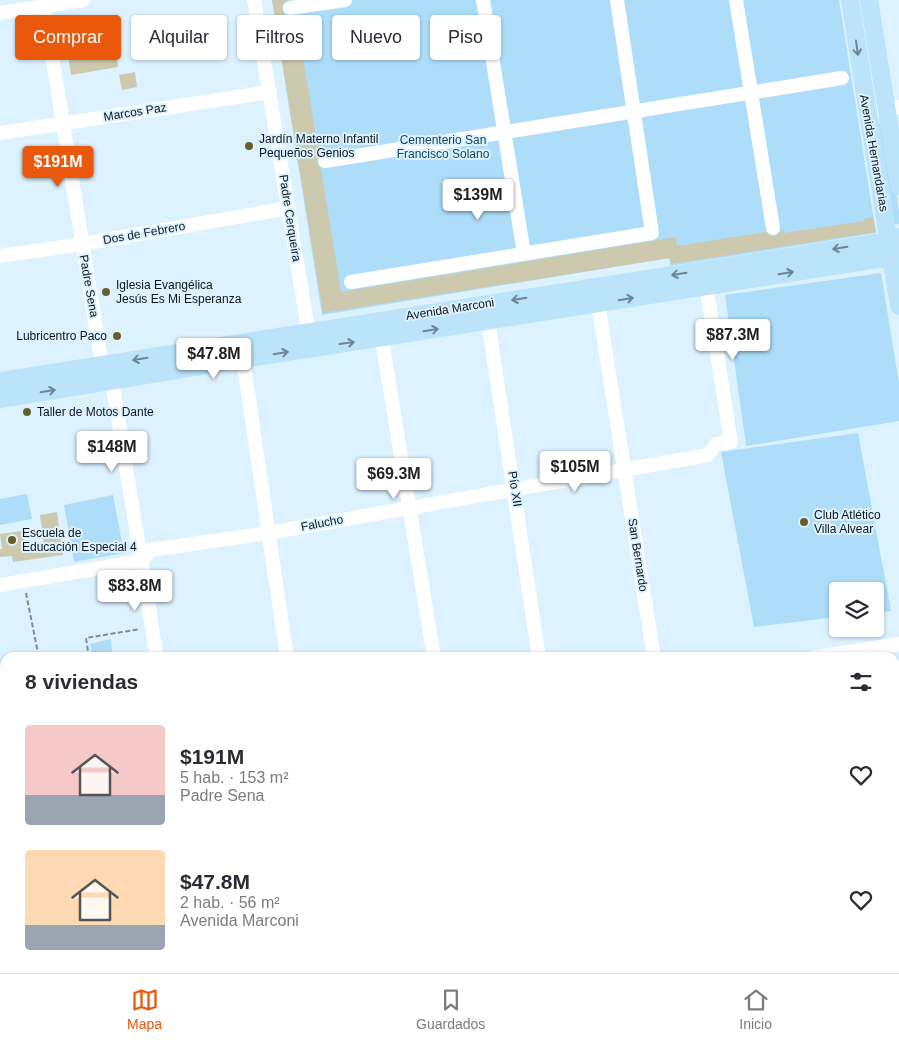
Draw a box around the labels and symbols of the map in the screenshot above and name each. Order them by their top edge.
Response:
one-way arrow [852,40,862,56]
street label: Avenida Hernandarias [857,93,891,213]
street label: Marcos Paz [103,100,167,124]
place label: Jardín Materno Infantil Pequeños Genios [259,132,378,160]
park label: Cementerio San Francisco Solano [397,133,490,161]
marker: Jardín Materno Infantil Pequeños Genios [243,140,255,152]
pin: $191M [23,146,93,188]
street label: Padre Cerqueira [276,173,304,263]
pin: $139M [443,178,513,221]
street label: Dos de Febrero [102,219,187,247]
one-way arrow [832,244,848,254]
street label: Padre Sena [77,254,101,319]
one-way arrow [778,267,794,277]
one-way arrow [672,269,688,279]
place label: Iglesia Evangélica Jesús Es Mi Esperanza [116,278,242,306]
marker: Iglesia Evangélica Jesús Es Mi Esperanza [100,286,112,298]
one-way arrow [617,293,633,303]
one-way arrow [511,294,527,304]
street label: Avenida Marconi [405,295,495,323]
pin: $87.3M [692,318,774,361]
one-way arrow [422,325,438,335]
place label: Lubricentro Paco [16,329,107,343]
marker: Lubricentro Paco [111,330,123,342]
pin: $47.8M [173,338,255,380]
one-way arrow [339,338,355,348]
one-way arrow [273,348,289,358]
one-way arrow [132,354,148,364]
one-way arrow [40,386,56,396]
place label: Taller de Motos Dante [37,405,154,419]
marker: Taller de Motos Dante [21,406,33,418]
pin: $148M [77,430,147,473]
pin: $105M [540,450,610,493]
pin: $69.3M [353,458,435,500]
street label: Pío XII [505,470,525,508]
place label: Club Atlético Villa Alvear [814,508,881,536]
street label: Falucho [300,512,345,534]
marker: Club Atlético Villa Alvear [798,516,810,528]
street label: San Bernardo [625,517,651,593]
place label: Escuela de Educación Especial 4 [22,526,137,554]
marker: Escuela de Educación Especial 4 [6,534,18,546]
pin: $83.8M [94,570,176,612]

